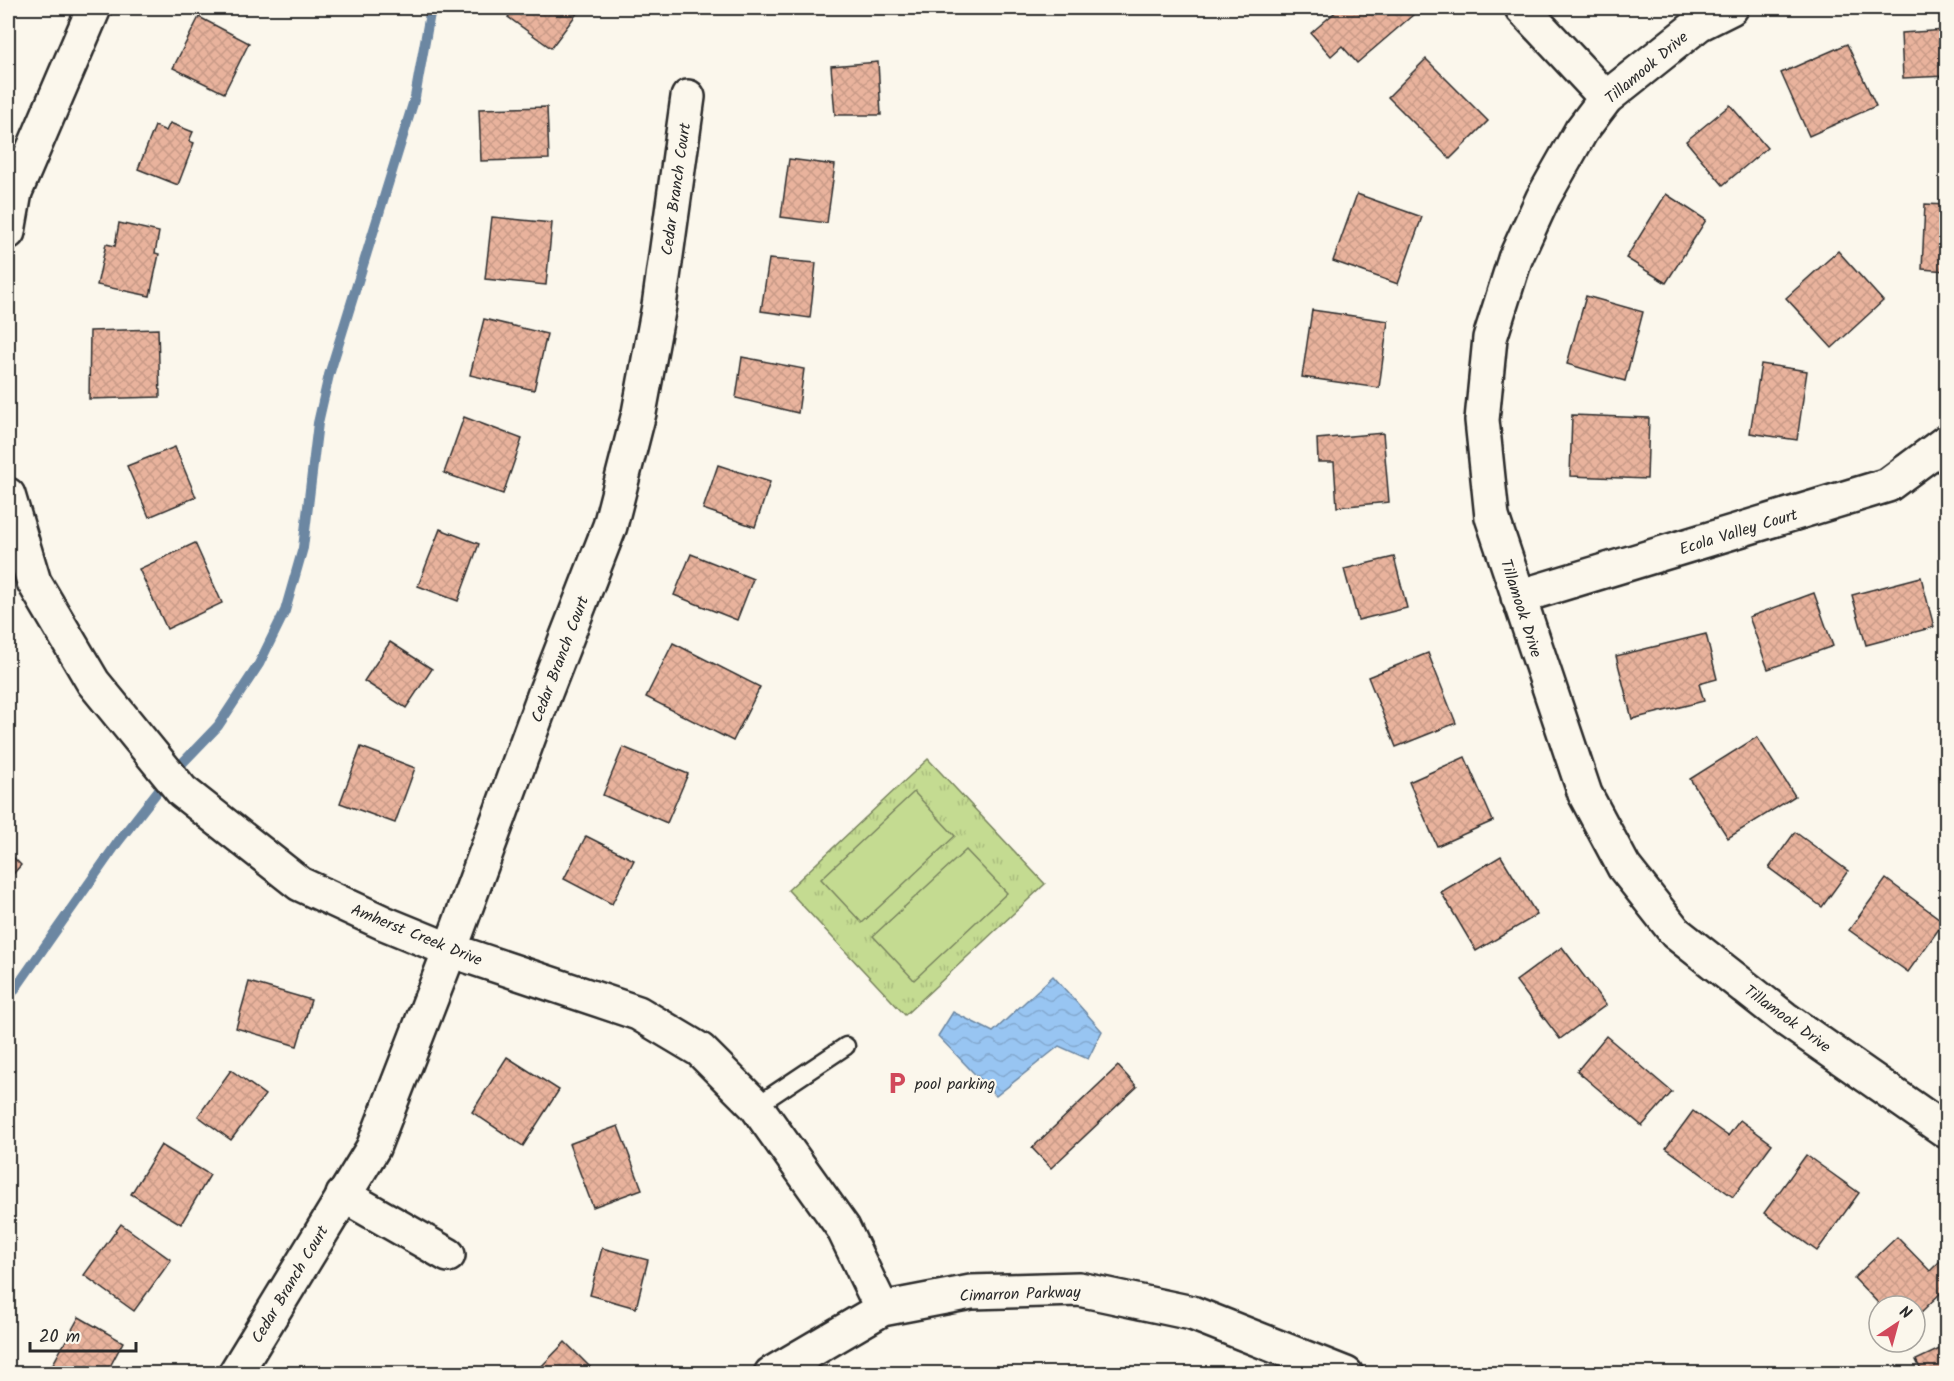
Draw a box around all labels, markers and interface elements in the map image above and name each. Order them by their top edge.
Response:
street label: Tillamook Drive [1600,26,1694,111]
street label: Cedar Branch Court [655,121,698,257]
street label: Ecola Valley Court [1676,502,1801,562]
street label: Tillamook Drive [1493,556,1548,661]
street label: Cedar Branch Court [525,592,596,726]
street label: Amherst Creek Drive [347,898,486,973]
street label: Tillamook Drive [1738,979,1836,1059]
parking icon: pool parking [884,1070,910,1096]
place label: pool parking [914,1072,995,1097]
street label: Cedar Branch Court [245,1220,336,1348]
street label: Cimarron Parkway [959,1280,1082,1309]
north arrow [1867,1294,1927,1354]
text: N [1893,1300,1916,1326]
scale bar [30,1315,136,1353]
text: 20 m [39,1323,80,1352]

